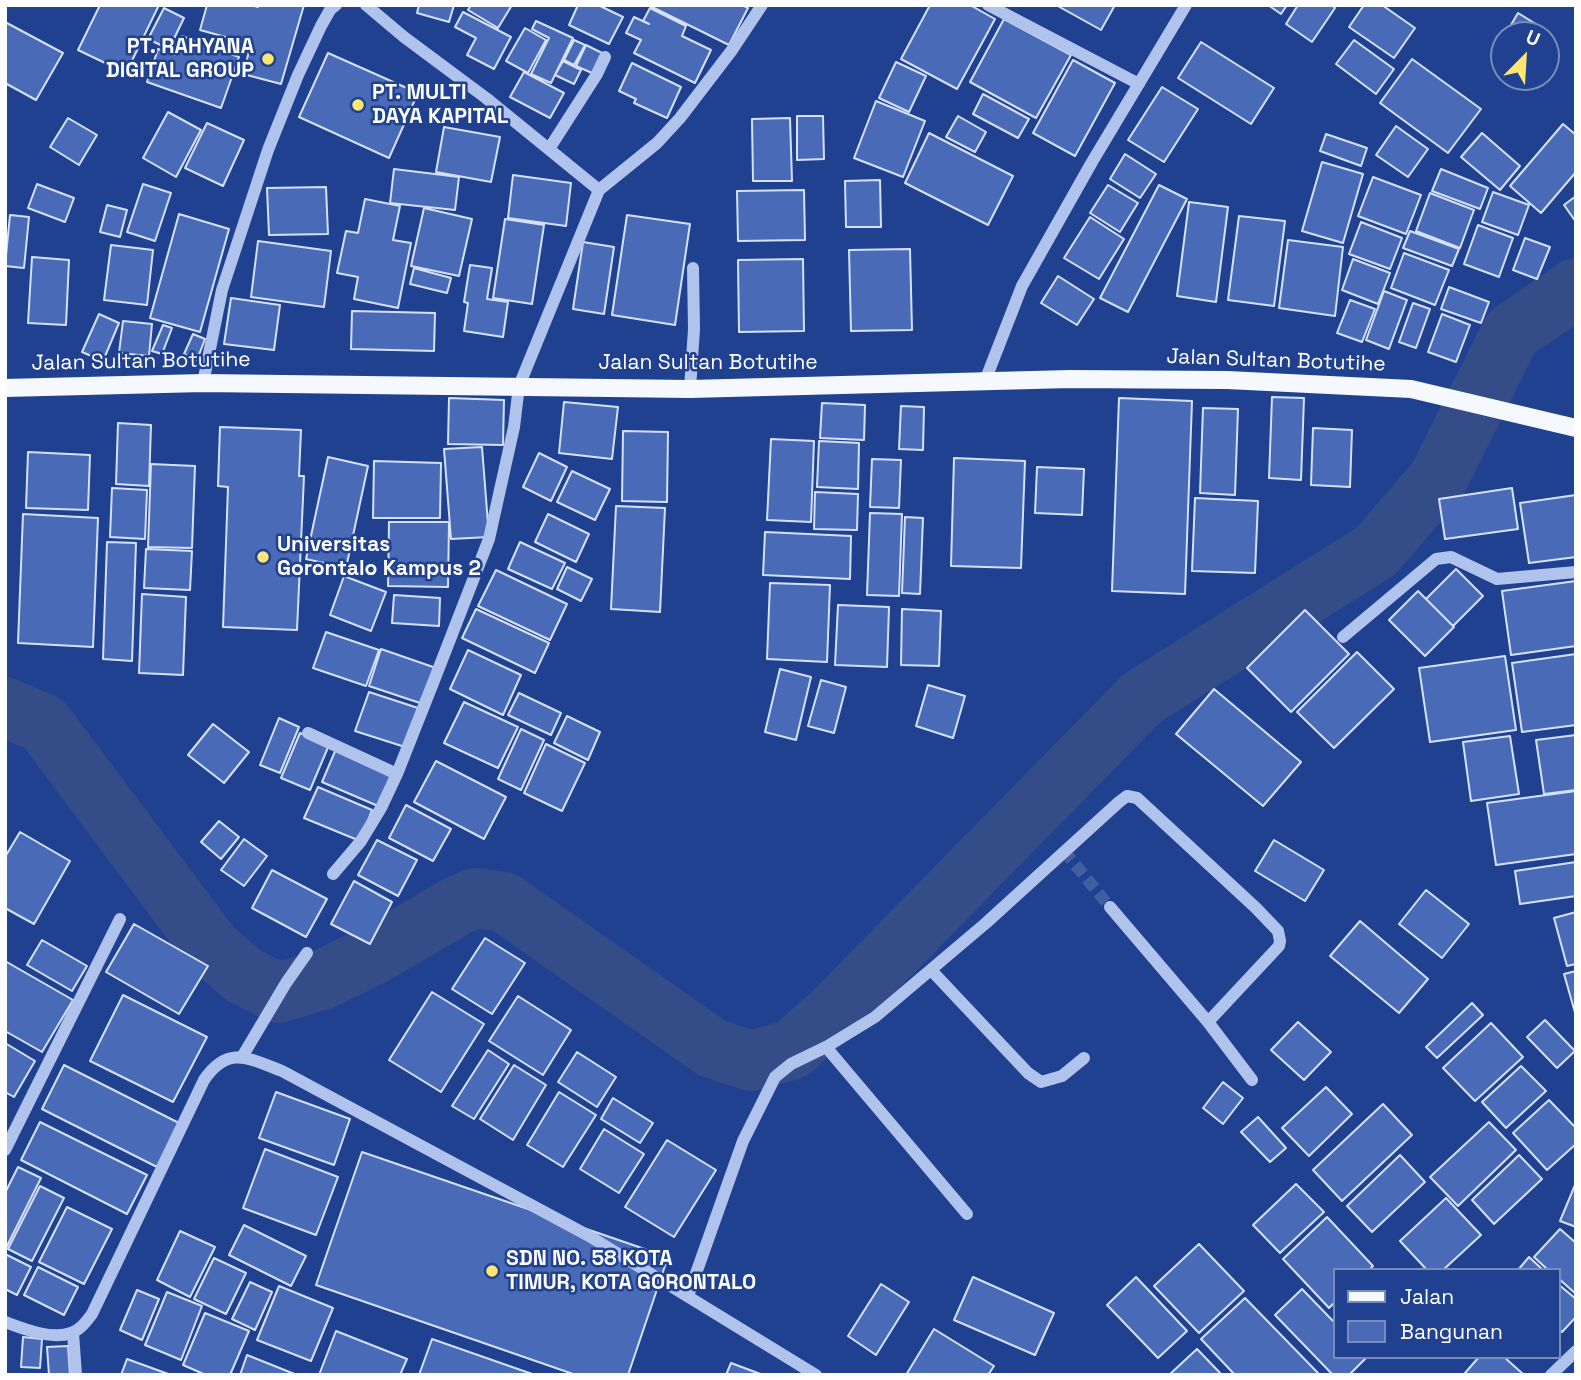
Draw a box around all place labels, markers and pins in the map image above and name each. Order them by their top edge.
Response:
place label: PT. RAHYANA DIGITAL GROUP [106,34,254,84]
marker: PT. RAHYANA DIGITAL GROUP [260,51,276,67]
place label: PT. MULTI DAYA KAPITAL [372,80,508,130]
marker: PT. MULTI DAYA KAPITAL [350,97,366,113]
place label: Universitas Gorontalo Kampus 2 [277,532,481,582]
marker: Universitas Gorontalo Kampus 2 [255,549,271,565]
place label: SDN NO. 58 KOTA TIMUR, KOTA GORONTALO [506,1246,756,1296]
marker: SDN NO. 58 KOTA TIMUR, KOTA GORONTALO [484,1263,500,1279]

